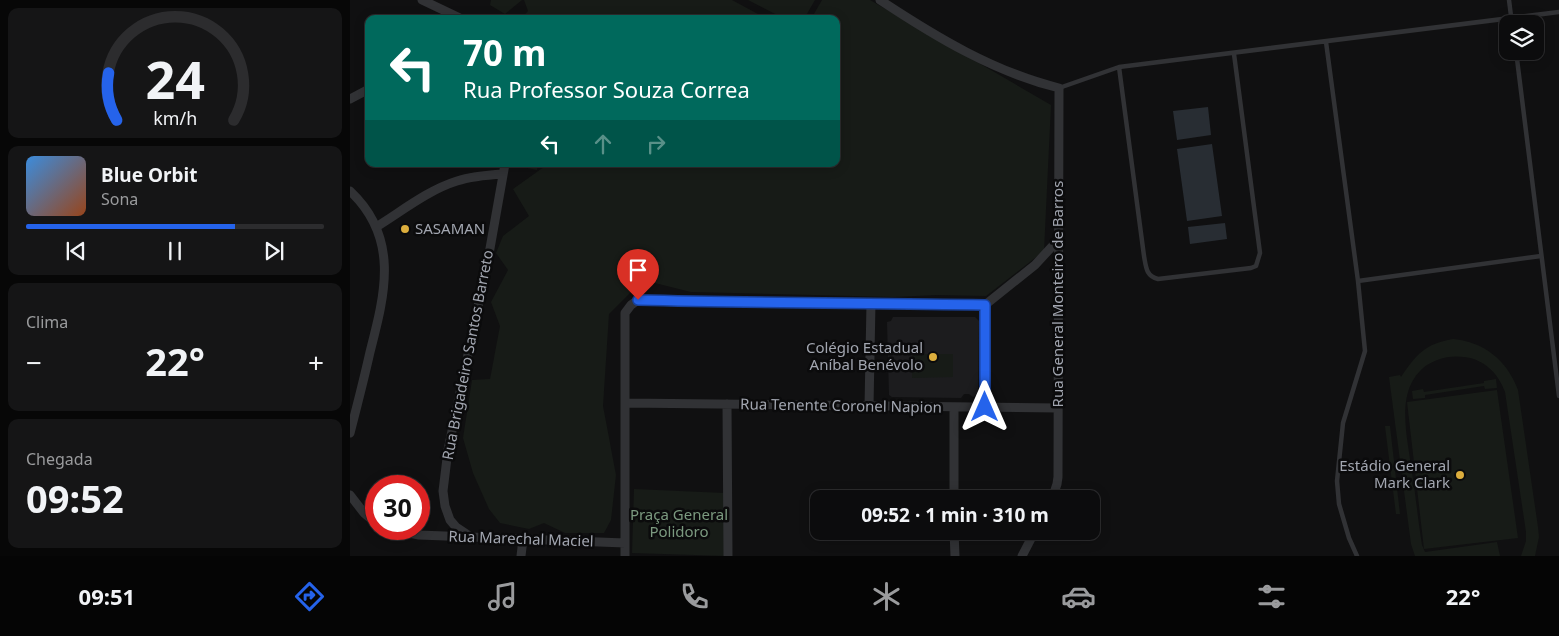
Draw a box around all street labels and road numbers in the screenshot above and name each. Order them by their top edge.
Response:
street label: Rua General Monteiro de Barros [1047,181,1067,407]
street label: Rua Brigadeiro Santos Barreto [437,248,497,462]
street label: Rua Tenente Coronel Napion [740,393,942,417]
street label: Rua Marechal Maciel [448,525,594,551]

